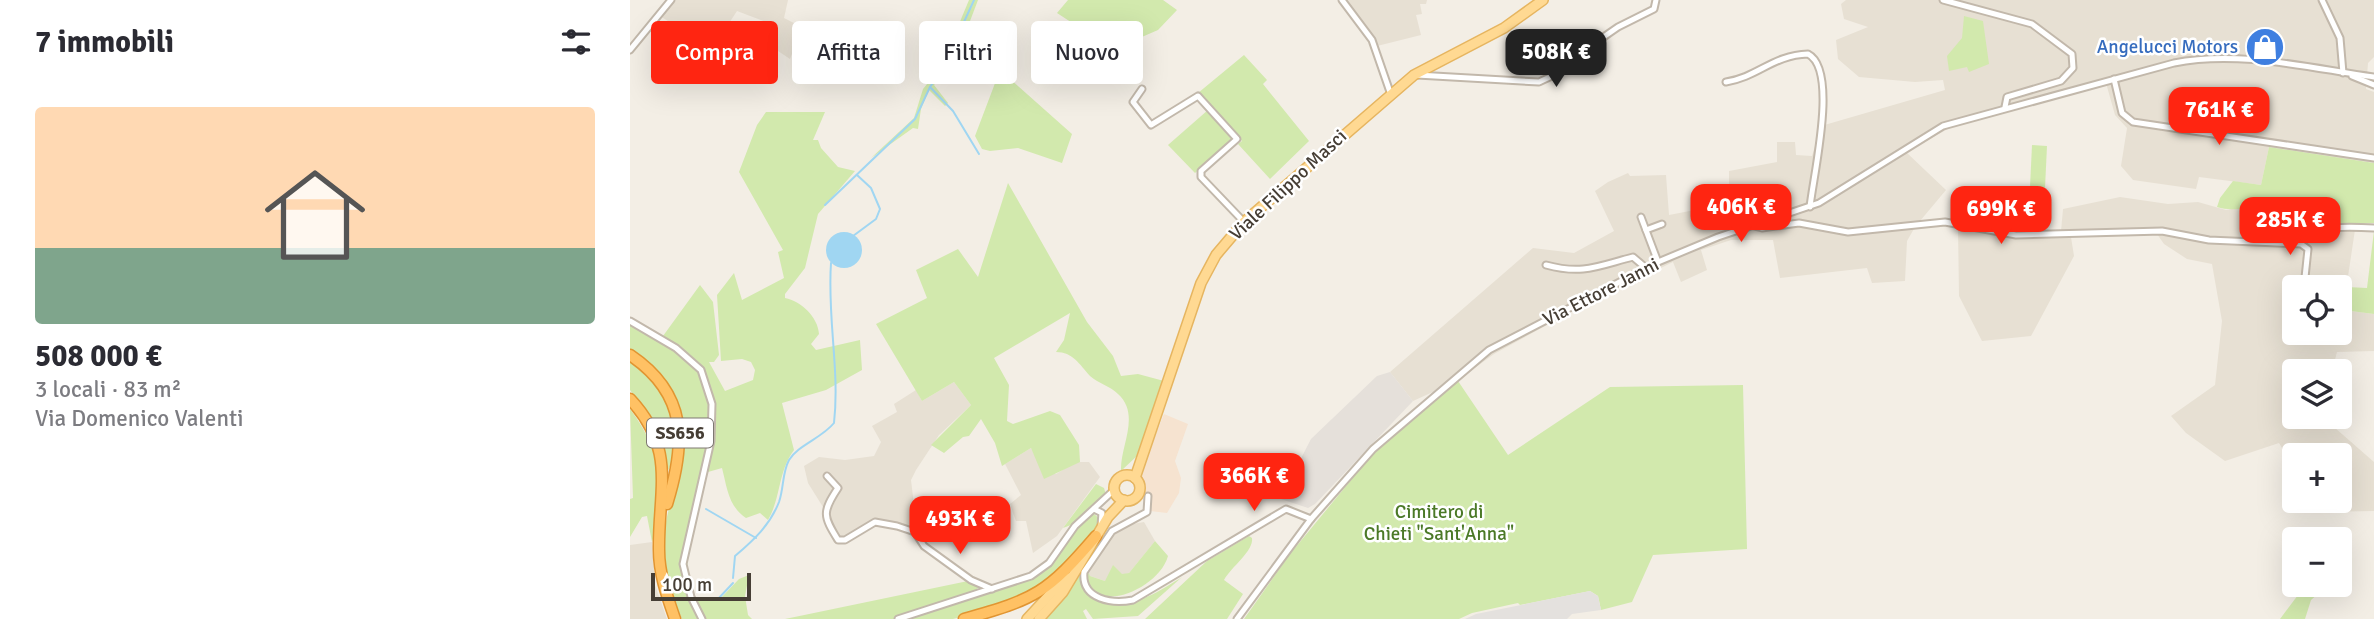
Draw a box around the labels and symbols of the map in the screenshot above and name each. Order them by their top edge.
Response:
shop icon: Angelucci Motors [2244,26,2286,68]
pin: 508K € [1499,29,1613,89]
place label: Angelucci Motors [2097,35,2238,59]
pin: 761K € [2162,88,2276,147]
street label: Viale Filippo Masci [1224,124,1352,246]
pin: 406K € [1684,184,1798,244]
pin: 699K € [1944,187,2058,246]
pin: 285K € [2233,198,2347,257]
street label: Via Ettore Janni [1539,252,1663,332]
road number: SS656 [647,418,713,447]
pin: 366K € [1197,454,1311,513]
pin: 493K € [903,496,1017,556]
park label: Cimitero di Chieti "Sant'Anna" [1364,500,1514,546]
scale bar [651,570,751,602]

